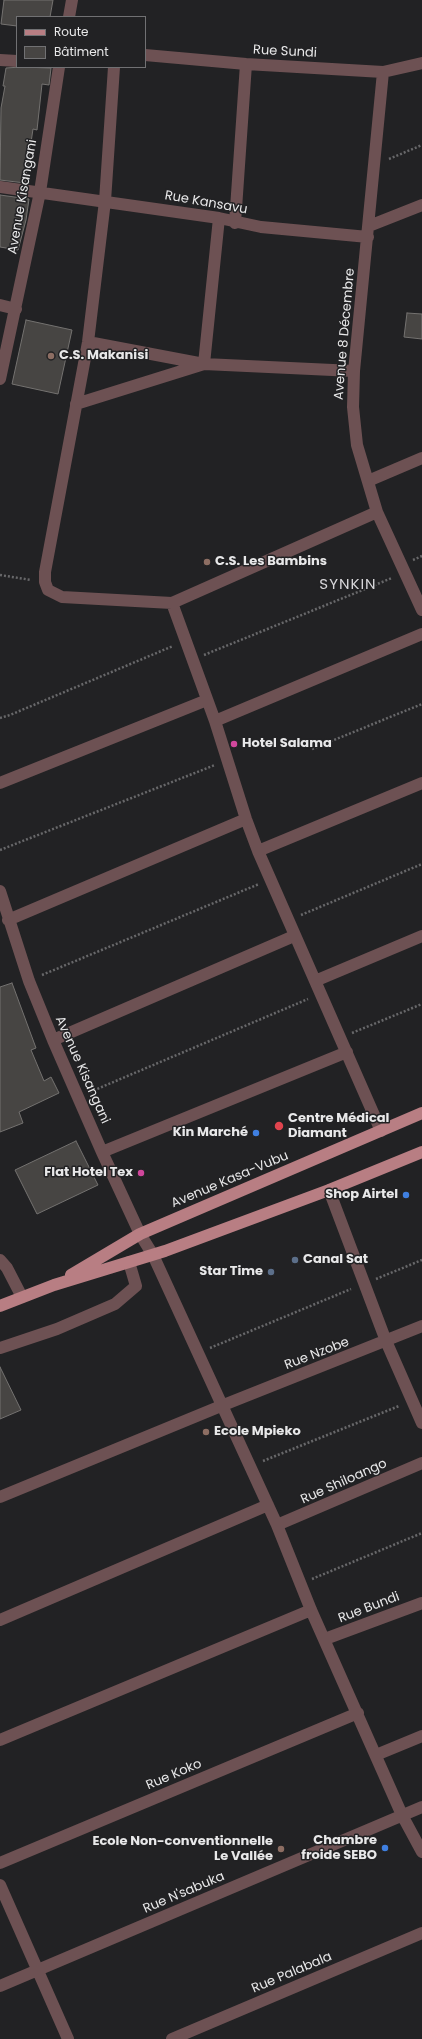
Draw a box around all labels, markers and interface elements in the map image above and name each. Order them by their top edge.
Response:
legend [16,16,146,68]
text: Route [54,23,88,40]
text: Bâtiment [54,43,109,60]
street label: Rue Sundi [253,43,317,61]
street label: Avenue Kisangani [5,138,41,256]
street label: Rue Kansavu [163,188,249,218]
street label: Avenue 8 Décembre [331,267,359,401]
place label: C.S. Makanisi [59,348,148,364]
marker: C.S. Makanisi [46,351,56,361]
place label: C.S. Les Bambins [215,554,327,570]
marker: C.S. Les Bambins [202,557,212,567]
district label: SYNKIN [319,576,377,594]
place label: Hotel Salama [242,736,332,752]
marker: Hotel Salama [229,739,239,749]
street label: Avenue Kisangani [51,1014,113,1126]
place label: Centre Médical Diamant [288,1111,389,1142]
marker: Centre Médical Diamant [273,1120,285,1132]
place label: Kin Marché [173,1125,248,1141]
marker: Kin Marché [251,1128,261,1138]
street label: Avenue Kasa-Vubu [169,1148,291,1212]
place label: Flat Hotel Tex [44,1165,133,1181]
marker: Flat Hotel Tex [136,1168,146,1178]
place label: Shop Airtel [325,1187,398,1203]
marker: Shop Airtel [401,1190,411,1200]
place label: Canal Sat [303,1252,368,1268]
marker: Canal Sat [290,1255,300,1265]
place label: Star Time [199,1264,263,1280]
marker: Star Time [266,1267,276,1277]
street label: Rue Nzobe [282,1335,352,1373]
place label: Ecole Mpieko [214,1424,301,1440]
marker: Ecole Mpieko [201,1427,211,1437]
street label: Rue Shiloango [299,1456,389,1508]
street label: Rue Bundi [336,1589,402,1627]
street label: Rue Koko [144,1756,204,1794]
place label: Chambre froide SEBO [301,1833,377,1864]
place label: Ecole Non-conventionnelle Le Vallée [92,1834,273,1865]
marker: Chambre froide SEBO [380,1843,390,1853]
marker: Ecole Non-conventionnelle Le Vallée [276,1844,286,1854]
street label: Rue N'sabuka [141,1869,227,1917]
street label: Rue Palabala [250,1949,334,1997]

